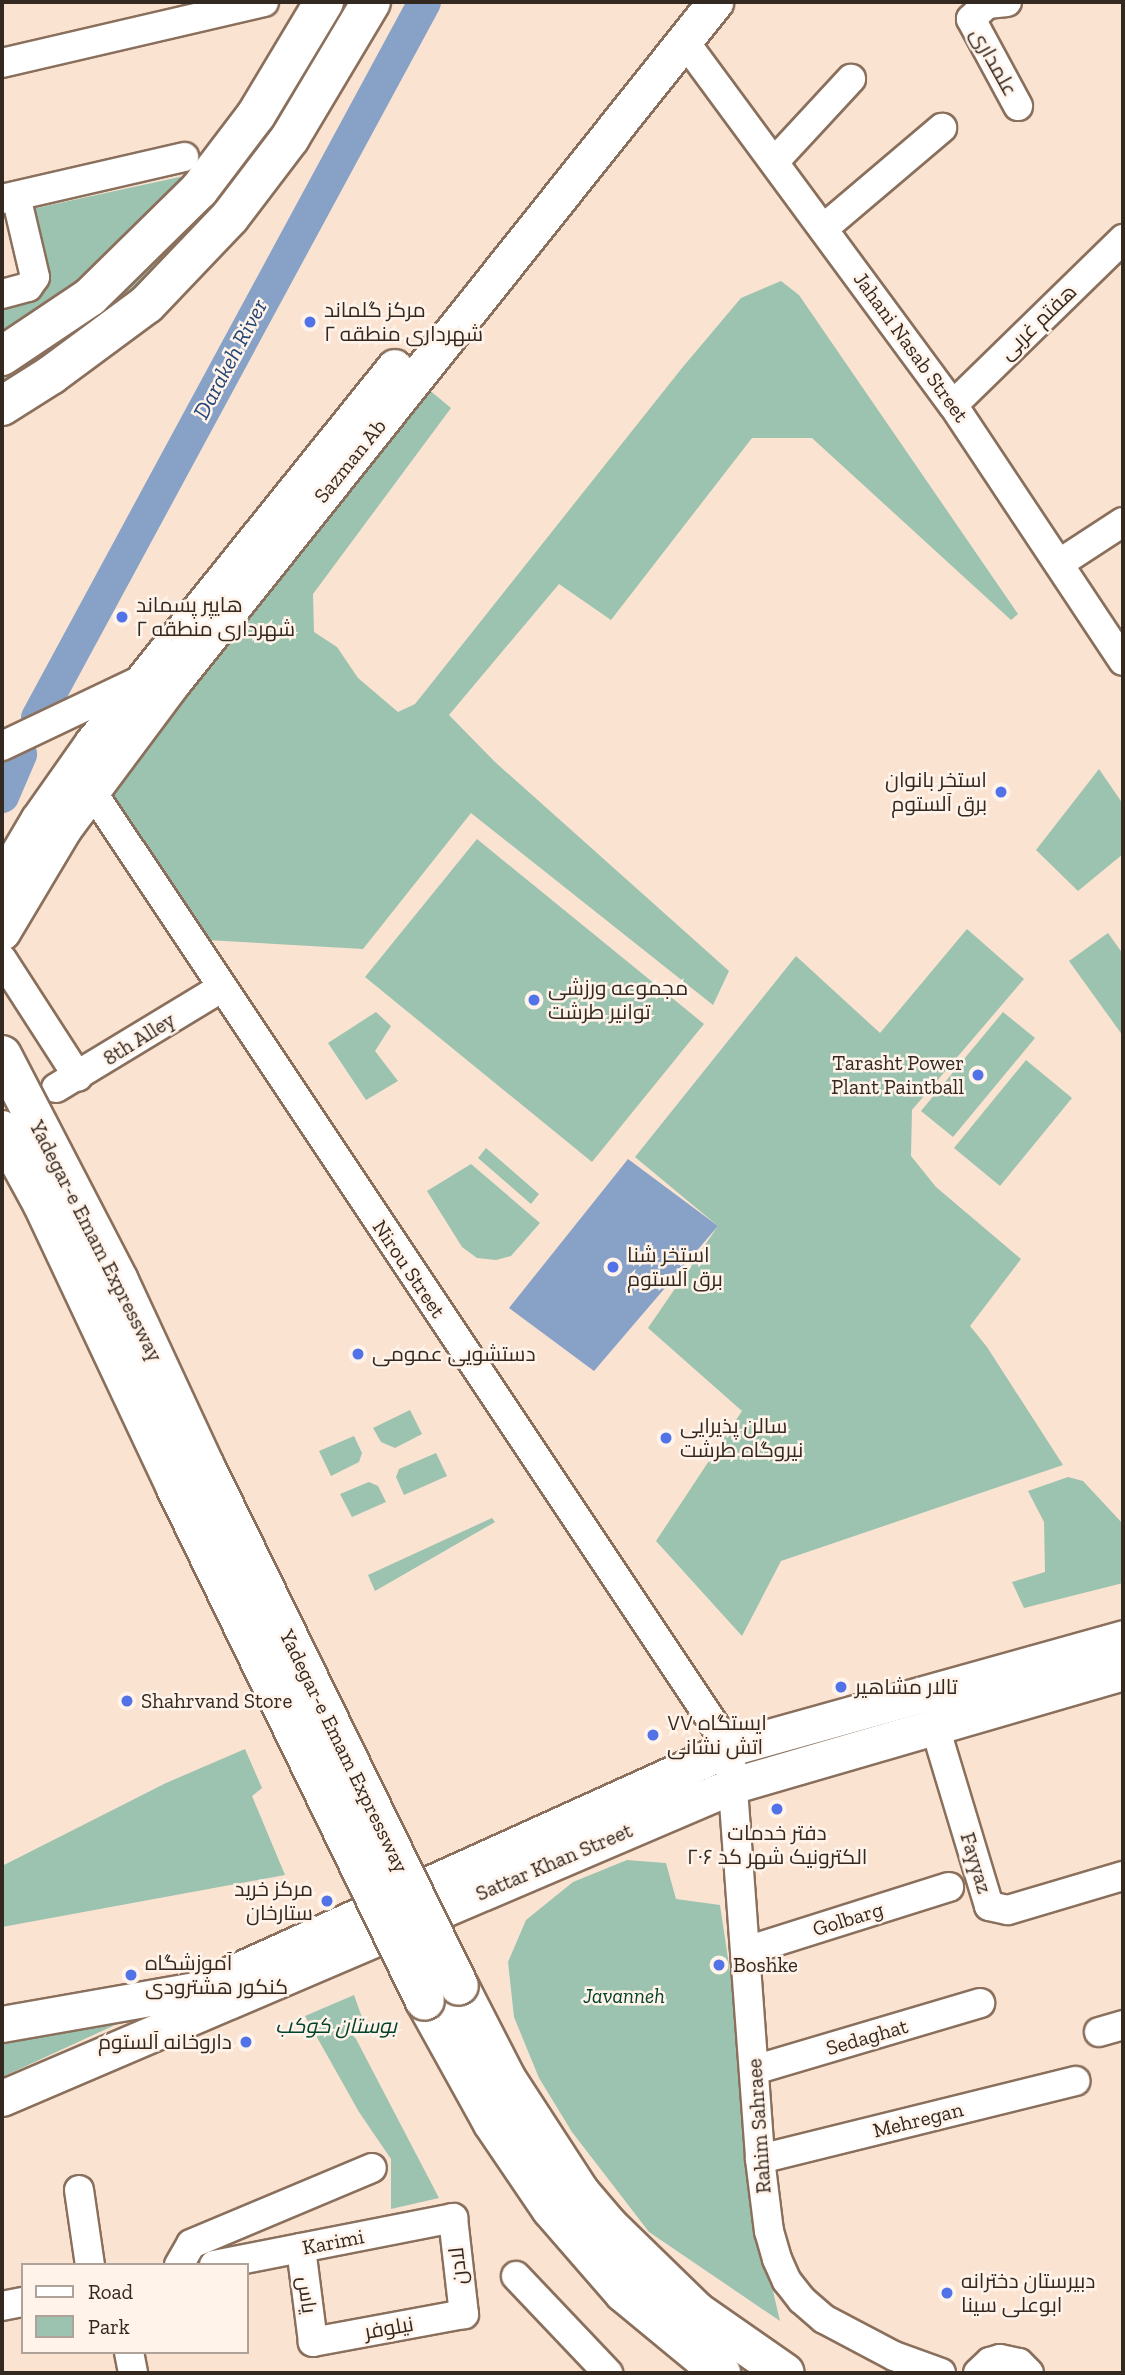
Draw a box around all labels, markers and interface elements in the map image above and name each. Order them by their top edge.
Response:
street label: علمداری [965,23,1023,101]
street label: Jahani Nasab Street [848,267,974,427]
street label: هفتم غربی [994,279,1082,365]
water label: Darakeh River [187,294,273,424]
place label: مرکز گلماند شهرداری منطقه ۲ [324,297,483,347]
marker: مرکز گلماند شهرداری منطقه ۲ [302,314,318,330]
street label: Sazman Ab [308,414,392,508]
place label: هایپر پسماند شهرداری منطقه ۲ [136,592,295,642]
marker: هایپر پسماند شهرداری منطقه ۲ [114,609,130,625]
place label: استخر بانوان برق آلستوم [885,767,987,817]
marker: استخر بانوان برق آلستوم [993,784,1009,800]
place label: مجموعه ورزشی توانیر طرشت [548,975,688,1025]
marker: مجموعه ورزشی توانیر طرشت [526,992,542,1008]
street label: 8th Alley [98,1007,180,1071]
place label: Tarasht Power Plant Paintball [831,1050,964,1100]
marker: Tarasht Power Plant Paintball [970,1067,986,1083]
street label: Yadegar-e Emam Expressway [24,1116,168,1366]
street label: Nirou Street [367,1215,451,1323]
place label: استخر شنا برق آلستوم [627,1242,723,1292]
marker: استخر شنا برق آلستوم [605,1259,621,1275]
place label: دستشویی عمومی [372,1341,536,1367]
marker: دستشویی عمومی [350,1346,366,1362]
place label: سالن پذیرایی نیروگاه طرشت [680,1413,803,1463]
marker: سالن پذیرایی نیروگاه طرشت [658,1430,674,1446]
street label: Yadegar-e Emam Expressway [274,1625,414,1877]
place label: تالار مشاهیر [855,1674,958,1700]
marker: تالار مشاهیر [833,1679,849,1695]
place label: Shahrvand Store [141,1688,292,1714]
marker: Shahrvand Store [119,1693,135,1709]
place label: ایستگاه ۷۷ اتش نشانی [667,1710,767,1760]
marker: ایستگاه ۷۷ اتش نشانی [645,1727,661,1743]
marker: دفتر خدمات الکترونیک شهر کد ۲۰۶ [769,1801,785,1817]
street label: Sattar Khan Street [472,1818,636,1906]
place label: دفتر خدمات الکترونیک شهر کد ۲۰۶ [687,1820,867,1870]
street label: Fayyaz [955,1829,997,1897]
place label: مرکز خرید ستارخان [234,1876,313,1926]
marker: مرکز خرید ستارخان [319,1893,335,1909]
street label: Golbarg [810,1896,886,1942]
place label: آموزشگاه کنکور هشترودی [145,1950,288,2000]
place label: Boshke [733,1952,798,1978]
marker: Boshke [711,1957,727,1973]
marker: آموزشگاه کنکور هشترودی [123,1967,139,1983]
park label: Javanneh [583,1983,665,2009]
park label: بوستان کوکب [275,2013,397,2039]
street label: Sedaghat [823,2013,911,2061]
place label: داروخانه آلستوم [98,2029,232,2055]
marker: داروخانه آلستوم [238,2034,254,2050]
street label: Rahim Sahraee [742,2058,776,2194]
street label: Mehregan [870,2097,966,2143]
street label: Karimi [300,2224,366,2260]
street label: لادن [444,2246,472,2286]
legend [21,2263,248,2354]
place label: دبیرستان دخترانه ابوعلی سینا [961,2268,1095,2318]
street label: یاس [292,2275,322,2315]
text: Road [88,2279,133,2304]
marker: دبیرستان دخترانه ابوعلی سینا [939,2285,955,2301]
street label: نیلوفر [362,2311,416,2345]
text: Park [88,2314,130,2339]

